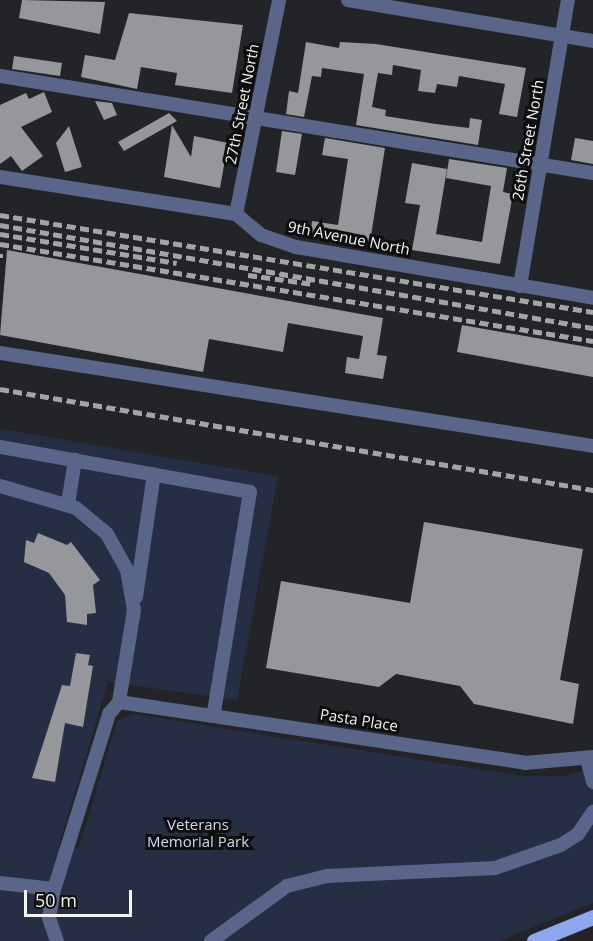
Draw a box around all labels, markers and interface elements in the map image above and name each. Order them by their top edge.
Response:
street label: 27th Street North [221,42,263,166]
street label: 26th Street North [509,78,547,202]
street label: 9th Avenue North [286,217,412,259]
street label: Pasta Place [319,705,399,735]
park label: Veterans Memorial Park [147,815,249,850]
scale bar [27,878,135,916]
text: 50 m [35,888,77,912]

